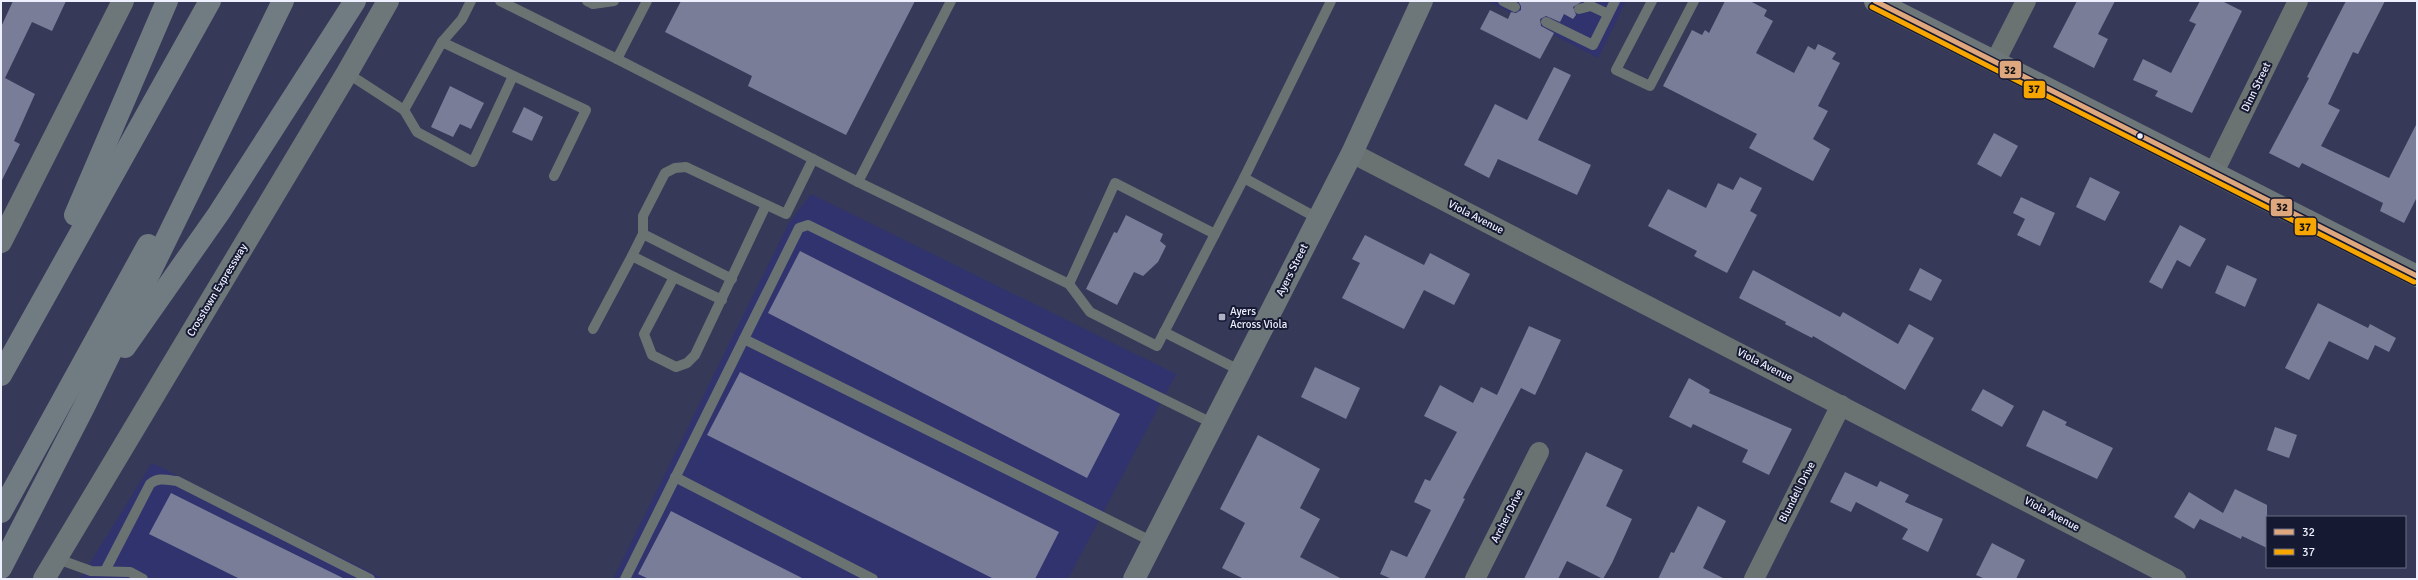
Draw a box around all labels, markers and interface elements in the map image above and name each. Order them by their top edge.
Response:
line badge: 32 [1999,60,2022,79]
street label: Dinn Street [2238,60,2274,114]
text: 32 [2004,64,2016,77]
line badge: 37 [2023,80,2046,99]
text: 37 [2028,83,2040,96]
unlabelled marker [2135,131,2145,141]
street label: Viola Avenue [1446,197,1506,237]
line badge: 32 [2270,198,2293,217]
text: 32 [2276,201,2288,214]
line badge: 37 [2294,217,2317,236]
text: 37 [2299,221,2311,234]
street label: Crosstown Expressway [184,240,250,339]
street label: Ayers Street [1273,242,1311,298]
place label: Ayers Across Viola [1230,305,1288,331]
marker: Ayers Across Viola [1217,312,1227,322]
street label: Viola Avenue [1735,345,1795,385]
street label: Blundell Drive [1776,459,1818,525]
street label: Archer Drive [1488,487,1526,545]
street label: Viola Avenue [2022,494,2082,534]
legend [2266,516,2406,568]
text: 32 [2302,525,2315,540]
text: 37 [2302,545,2315,560]

